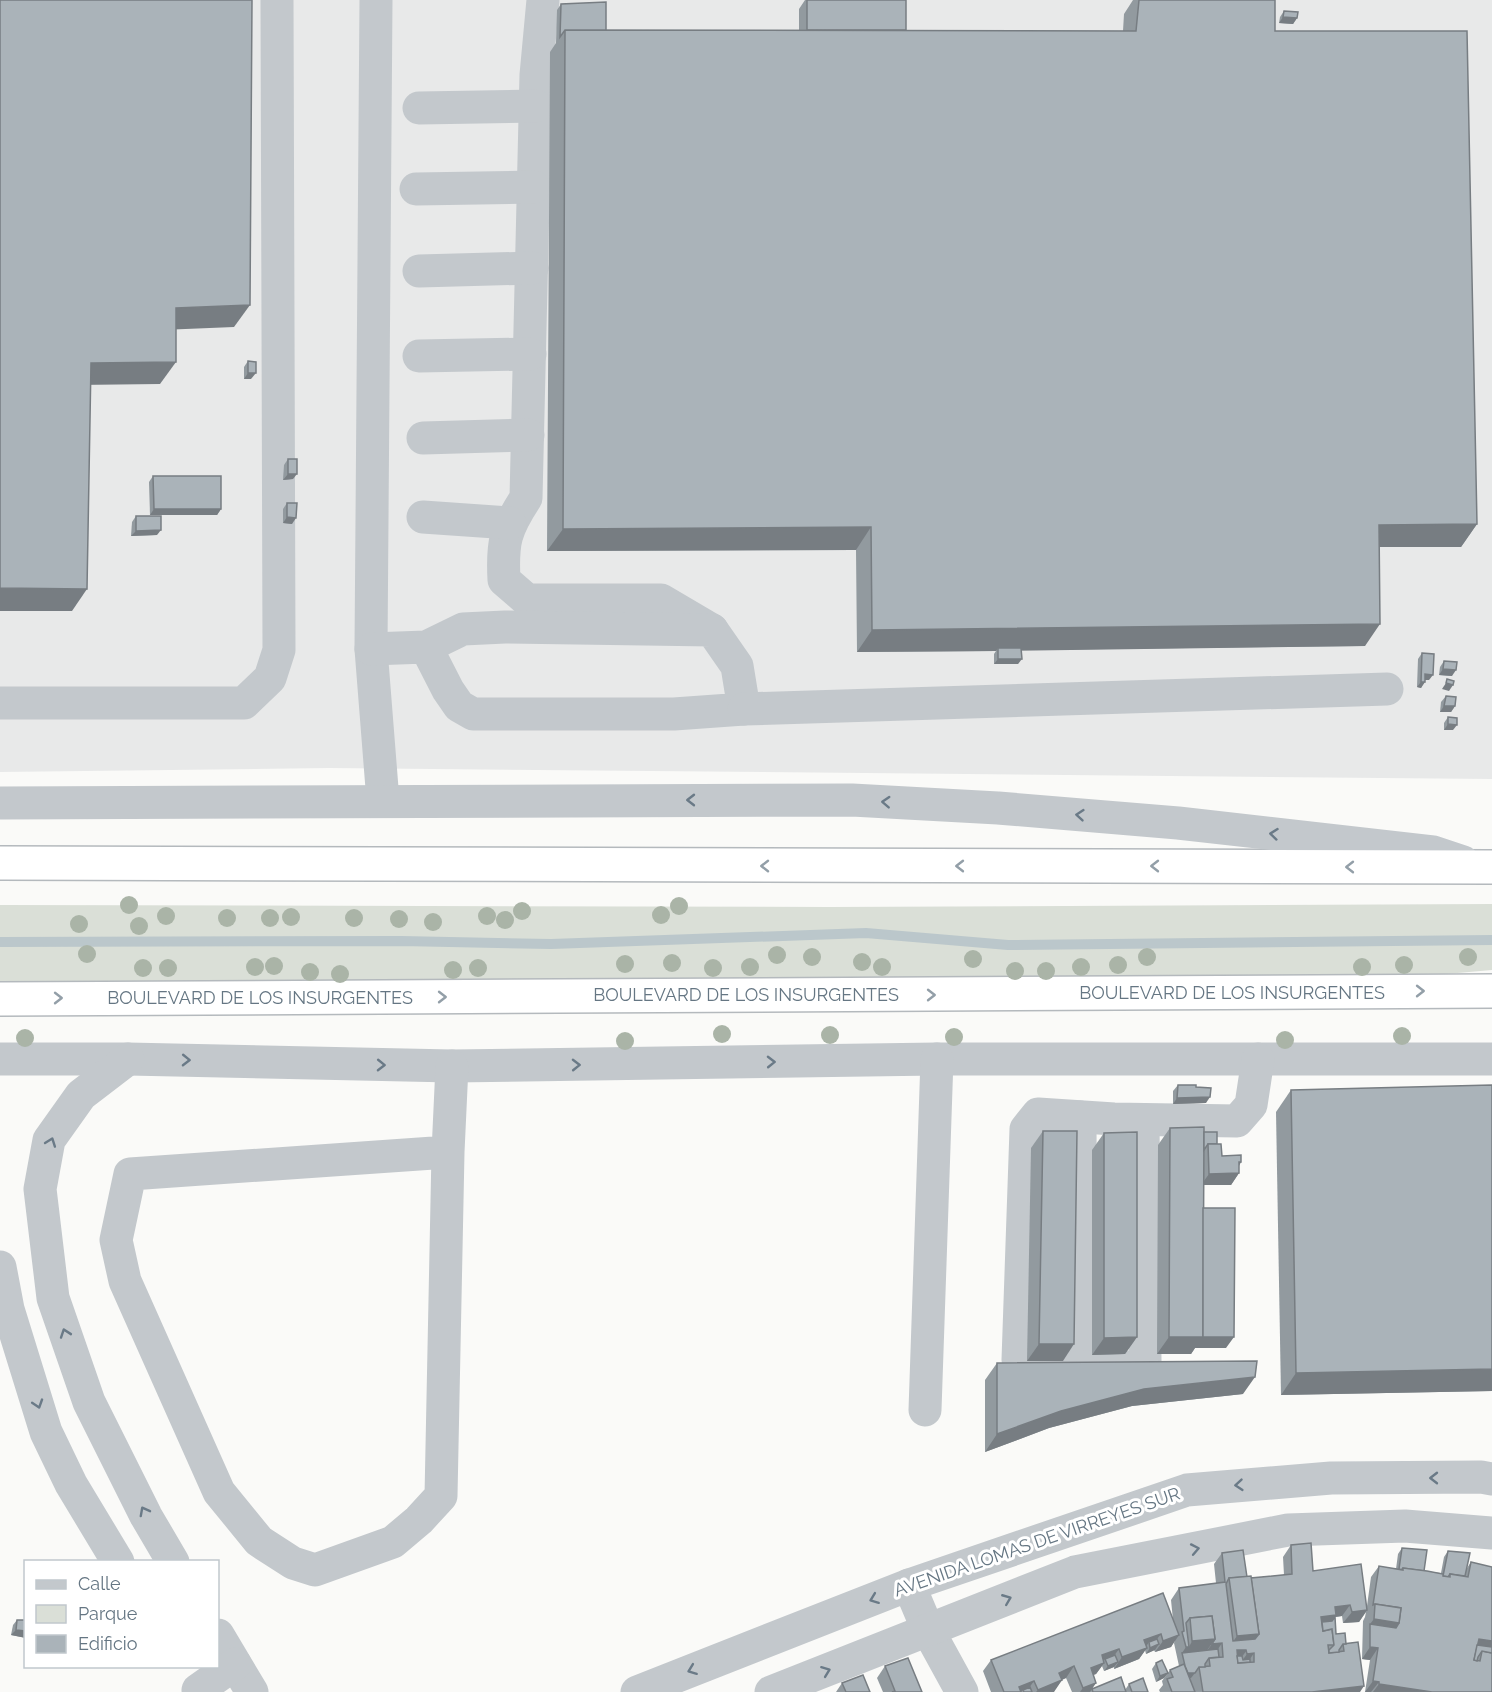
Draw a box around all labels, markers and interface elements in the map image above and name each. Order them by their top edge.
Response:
one-way arrow [686,794,695,807]
one-way arrow [881,795,890,808]
one-way arrow [1076,809,1085,822]
one-way arrow [1270,828,1279,841]
one-way arrow [760,860,769,872]
one-way arrow [955,860,964,872]
one-way arrow [1150,860,1159,872]
one-way arrow [1345,861,1354,873]
street label: BOULEVARD DE LOS INSURGENTES [1079,982,1385,1003]
street label: BOULEVARD DE LOS INSURGENTES [593,984,899,1005]
one-way arrow [1416,985,1425,998]
street label: BOULEVARD DE LOS INSURGENTES [107,987,413,1008]
one-way arrow [927,988,936,1001]
one-way arrow [438,991,447,1003]
one-way arrow [54,992,63,1004]
one-way arrow [182,1054,191,1066]
one-way arrow [767,1055,776,1068]
one-way arrow [572,1058,581,1071]
one-way arrow [377,1059,386,1071]
one-way arrow [43,1138,56,1148]
one-way arrow [60,1328,73,1339]
one-way arrow [30,1398,43,1409]
one-way arrow [1429,1472,1438,1484]
one-way arrow [1234,1479,1243,1492]
street label: AVENIDA LOMAS DE VIRREYES SUR [891,1482,1183,1601]
one-way arrow [140,1507,151,1517]
one-way arrow [1189,1543,1199,1556]
legend [24,1560,219,1668]
text: Calle [78,1573,121,1594]
one-way arrow [869,1592,880,1604]
one-way arrow [1001,1594,1012,1606]
text: Parque [78,1603,138,1624]
text: Edificio [78,1633,138,1654]
one-way arrow [687,1663,698,1675]
one-way arrow [820,1665,830,1678]

